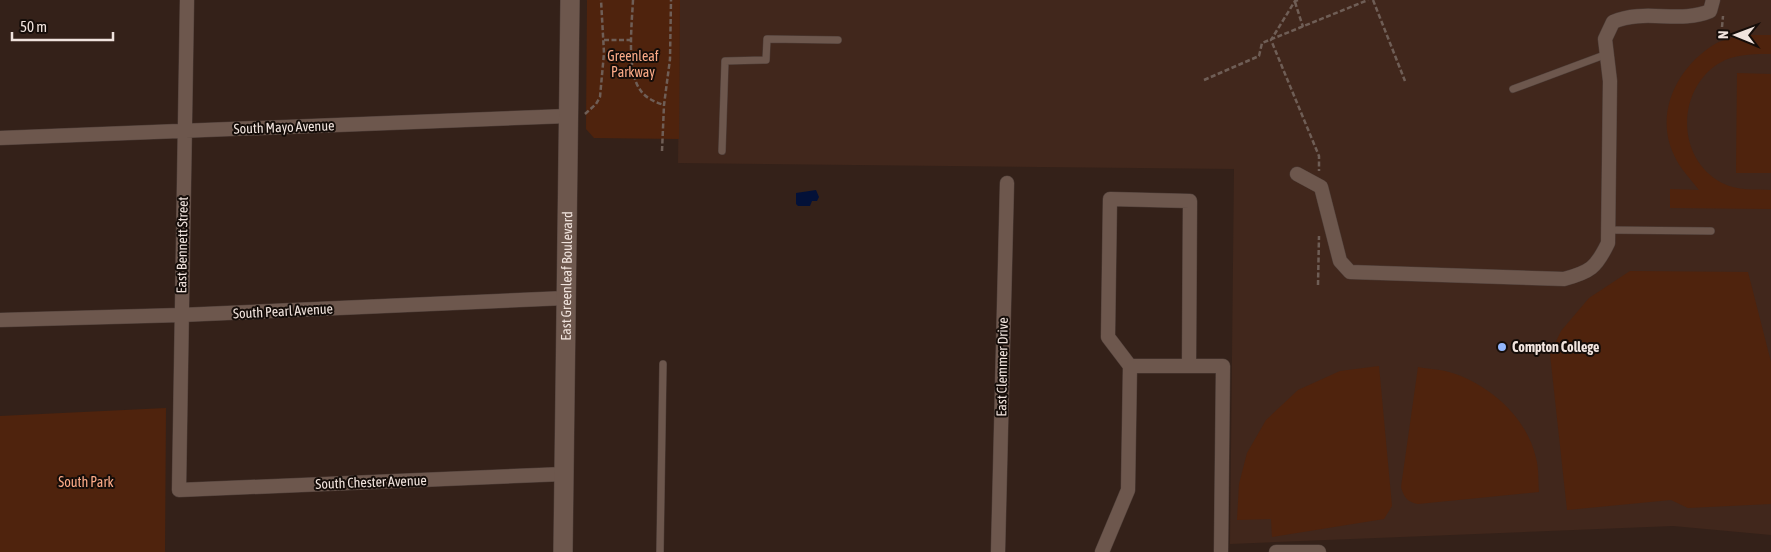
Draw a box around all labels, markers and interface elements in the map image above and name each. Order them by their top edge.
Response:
scale bar [12,10,114,42]
north arrow [1711,10,1761,60]
text: 50 m [20,18,47,35]
text: N [1715,31,1731,39]
park label: Greenleaf Parkway [607,48,659,80]
street label: South Mayo Avenue [233,117,335,137]
street label: East Bennett Street [173,196,191,294]
street label: East Greenleaf Boulevard [558,211,575,341]
street label: South Pearl Avenue [233,300,333,322]
street label: East Clemmer Drive [993,317,1011,417]
place label: Compton College [1512,339,1599,355]
marker: Compton College [1496,341,1508,353]
street label: South Chester Avenue [315,472,427,492]
park label: South Park [58,474,114,490]

